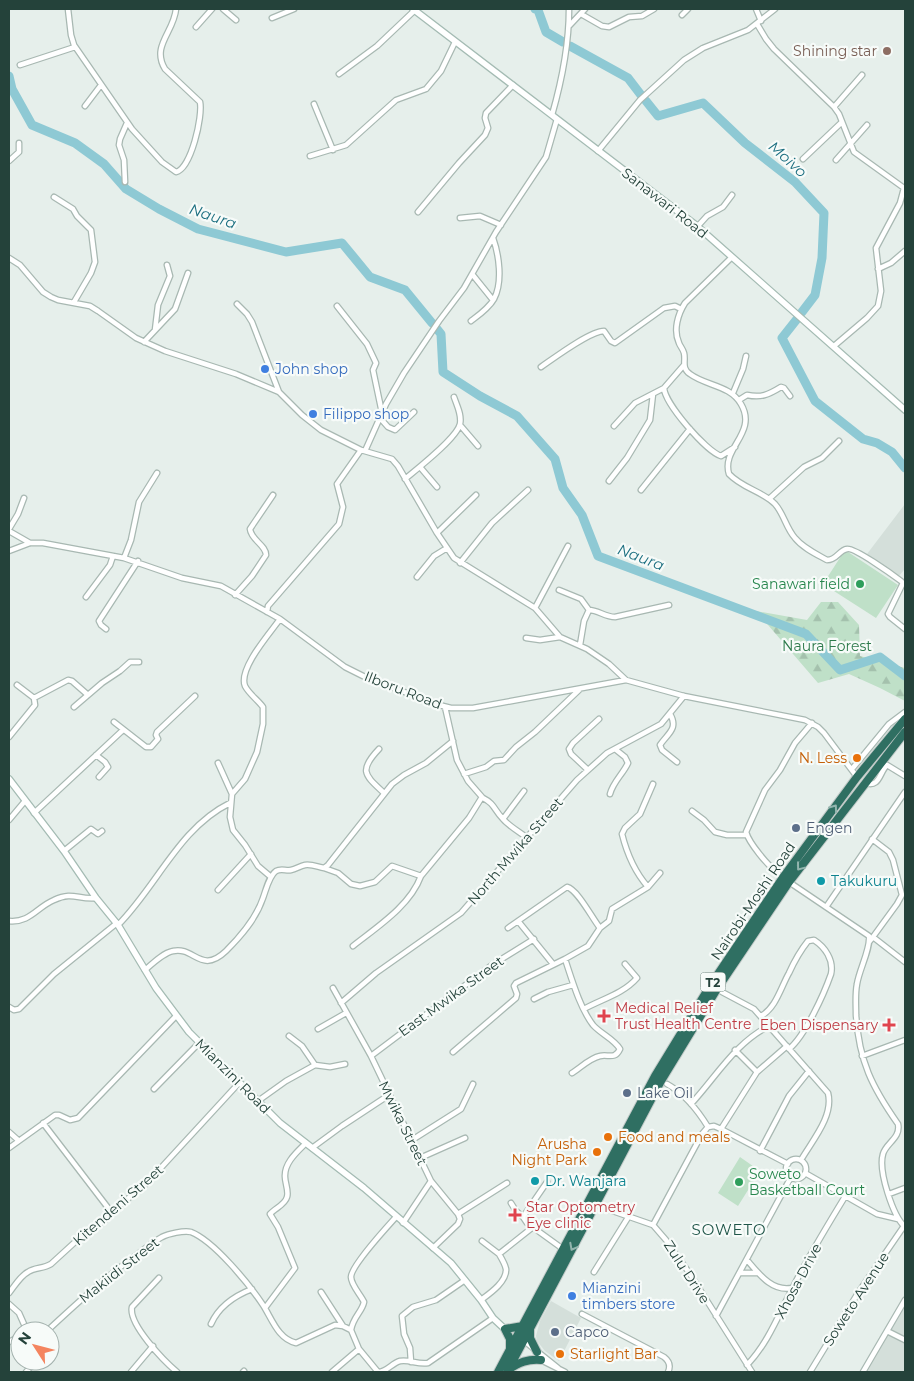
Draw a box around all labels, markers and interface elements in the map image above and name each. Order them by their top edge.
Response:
place label: Shining star [793,42,877,60]
marker: Shining star [881,45,893,57]
water label: Moivo [765,137,811,181]
street label: Sanawari Road [618,164,712,242]
water label: Naura [187,199,239,233]
place label: John shop [274,360,348,378]
marker: John shop [259,363,271,375]
place label: Filippo shop [323,405,409,423]
marker: Filippo shop [307,408,319,420]
water label: Naura [615,539,667,575]
place label: Sanawari field [752,575,850,593]
marker: Sanawari field [854,578,866,590]
park label: Naura Forest [782,637,872,655]
street label: Ilboru Road [362,667,444,713]
place label: N. Less [799,749,847,767]
marker: N. Less [851,752,863,764]
street label: North Mwika Street [463,793,567,909]
one-way arrow [828,804,837,814]
place label: Engen [806,819,852,837]
marker: Engen [790,822,802,834]
street label: Nairobi-Moshi Road [707,838,799,964]
one-way arrow [797,861,806,871]
place label: Takukuru [831,872,897,890]
marker: Takukuru [815,875,827,887]
street label: East Mwika Street [395,952,507,1040]
road number: T2 [700,972,726,992]
place label: Medical Relief Trust Health Centre [615,999,752,1033]
marker: Medical Relief Trust Health Centre [597,1009,611,1023]
place label: Eben Dispensary [760,1016,878,1034]
marker: Eben Dispensary [882,1018,896,1032]
street label: Mianzini Road [192,1035,274,1117]
street label: Mwika Street [375,1078,431,1169]
place label: Lake Oil [637,1084,693,1102]
marker: Lake Oil [621,1087,633,1099]
place label: Food and meals [618,1128,730,1146]
marker: Food and meals [602,1131,614,1143]
place label: Arusha Night Park [511,1135,588,1169]
marker: Arusha Night Park [591,1146,603,1158]
street label: Kitendeni Street [69,1161,167,1249]
place label: Soweto Basketball Court [749,1165,865,1199]
place label: Dr. Wanjara [545,1172,627,1190]
marker: Dr. Wanjara [529,1175,541,1187]
marker: Soweto Basketball Court [733,1176,745,1188]
place label: Star Optometry Eye clinic [526,1198,636,1232]
marker: Star Optometry Eye clinic [508,1208,522,1222]
district label: SOWETO [691,1220,767,1239]
street label: Makiidi Street [75,1233,163,1307]
street label: Zulu Drive [660,1237,714,1307]
street label: Xhosa Drive [771,1240,825,1322]
one-way arrow [569,1241,579,1250]
street label: Soweto Avenue [819,1249,893,1349]
place label: Mianzini timbers store [582,1279,675,1313]
marker: Mianzini timbers store [566,1290,578,1302]
north arrow [10,1321,60,1371]
place label: Capco [565,1323,609,1341]
marker: Capco [549,1326,561,1338]
text: N [14,1328,35,1348]
place label: Starlight Bar [570,1345,659,1363]
marker: Starlight Bar [554,1348,566,1360]

